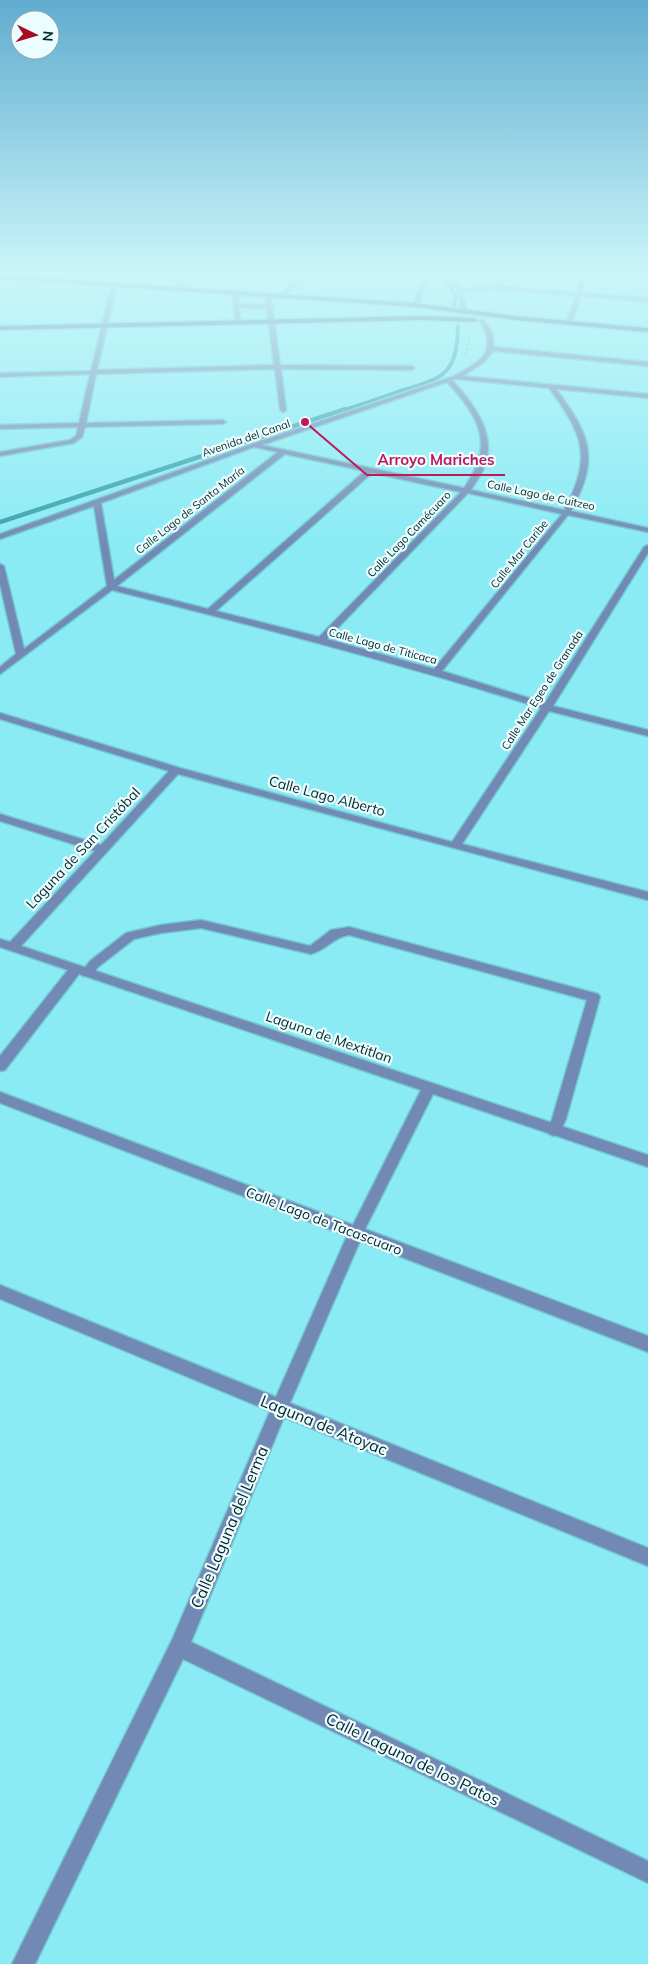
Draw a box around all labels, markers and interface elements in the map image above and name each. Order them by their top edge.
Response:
north arrow [10,10,60,60]
text: N [39,30,57,42]
street label: Avenida del Canal [200,416,292,460]
callout: Arroyo Mariches [367,445,505,475]
text: Arroyo Mariches [377,450,495,469]
street label: Calle Lago de Santa María [133,463,247,557]
street label: Calle Lago de Cuitzeo [486,477,596,513]
street label: Calle Lago Camécuaro [364,488,454,580]
street label: Calle Mar Caribe [487,517,551,591]
street label: Calle Lago de Titicaca [327,625,439,667]
street label: Calle Mar Egeo de Granada [498,628,586,752]
street label: Calle Lago Alberto [267,772,387,820]
street label: Laguna de San Cristóbal [22,784,144,912]
street label: Laguna de Mextitlan [263,1007,395,1067]
street label: Calle Lago de Tacascuaro [243,1183,405,1259]
street label: Laguna de Atoyac [258,1390,390,1460]
street label: Calle Laguna del Lerma [186,1443,272,1611]
street label: Calle Laguna de los Patos [323,1708,503,1810]

